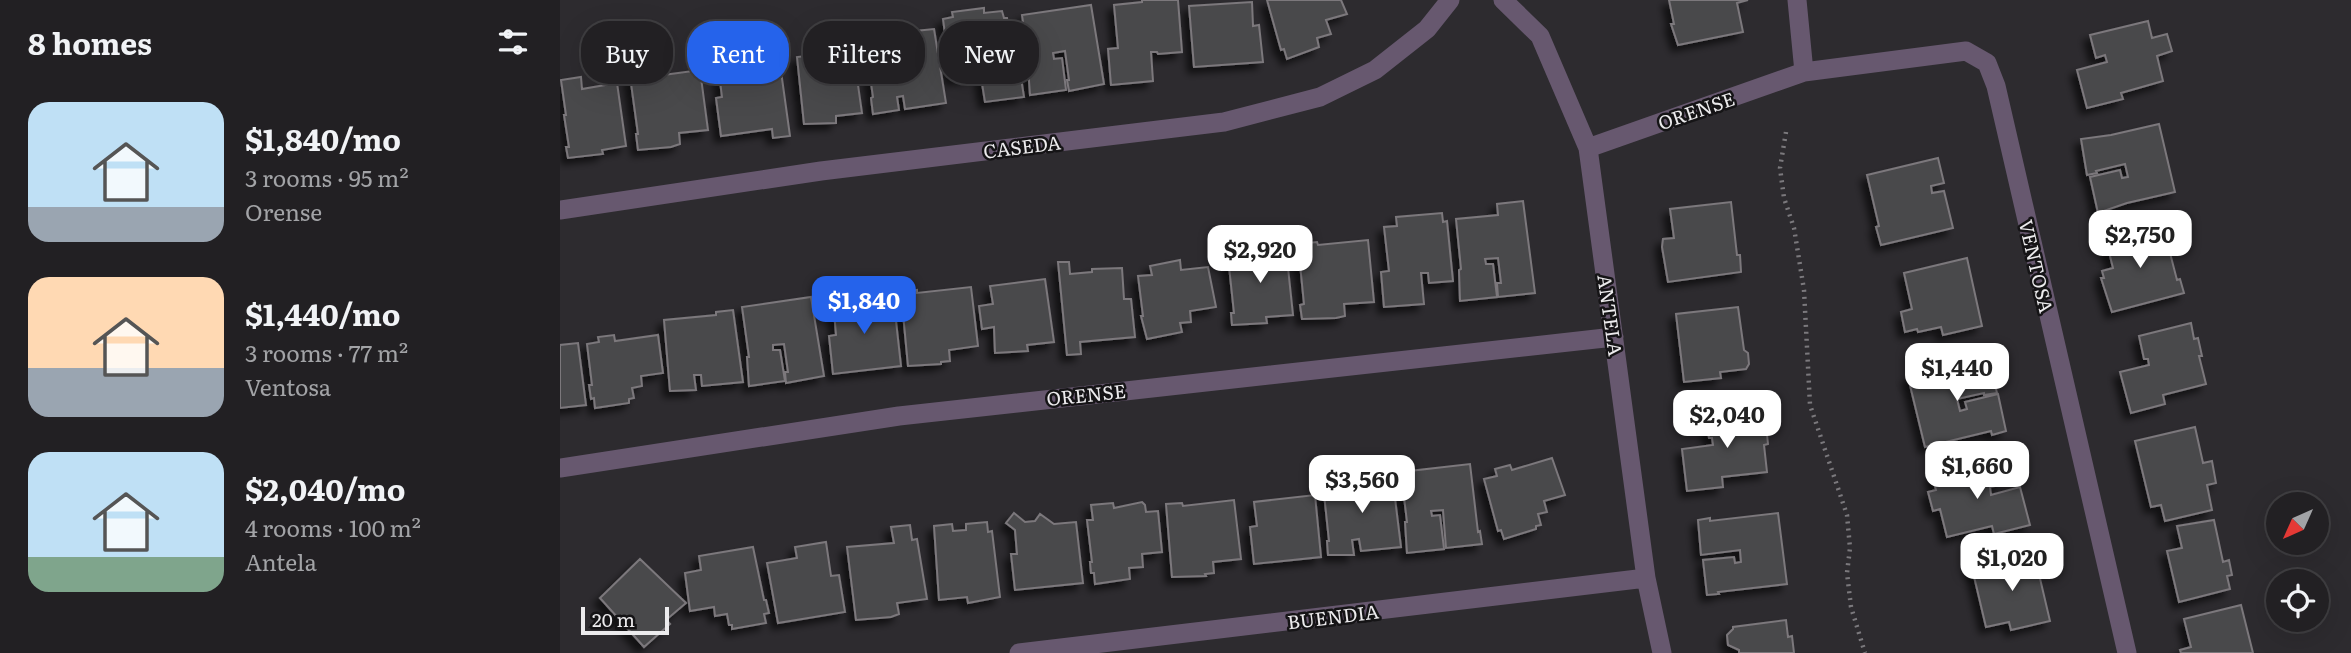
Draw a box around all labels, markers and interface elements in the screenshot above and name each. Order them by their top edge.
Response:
text: 8 homes [28,20,152,64]
chip: Buy [581,21,673,84]
chip: Rent [687,21,789,84]
chip: Filters [803,21,925,84]
chip: New [939,21,1039,84]
icon: filters [494,23,532,61]
street label: ORENSE [1654,84,1738,136]
text: $1,840/mo [245,116,401,160]
street label: CASEDA [982,127,1062,165]
icon: home [84,130,168,214]
text: 3 rooms · 95 m² [245,160,409,194]
text: Orense [245,194,322,228]
pin: $2,750 [2083,210,2197,270]
street label: VENTOSA [2013,216,2061,316]
text: $2,750 [2105,216,2175,250]
pin: $2,920 [1203,226,1317,285]
text: $2,920 [1224,231,1296,265]
street label: ANTELA [1591,272,1631,358]
pin: $1,840 [807,276,921,336]
text: $1,840 [828,282,900,316]
text: $1,440/mo [245,291,400,335]
icon: home [84,305,168,389]
text: 3 rooms · 77 m² [245,335,408,369]
pin: $1,440 [1900,344,2014,403]
text: $1,440 [1921,349,1993,383]
text: Ventosa [245,369,331,403]
street label: ORENSE [1045,376,1127,412]
pin: $2,040 [1670,391,1784,450]
text: $2,040 [1689,396,1765,430]
pin: $1,660 [1920,442,2034,501]
text: $1,660 [1941,447,2013,481]
pin: $3,560 [1305,456,1419,515]
text: $3,560 [1325,461,1399,495]
text: $2,040/mo [245,466,405,510]
icon: home [84,480,168,564]
north arrow [2266,492,2329,555]
map controls [2266,492,2329,632]
text: 4 rooms · 100 m² [245,510,421,544]
pin: $1,020 [1955,534,2069,593]
text: $1,020 [1976,539,2048,573]
text: Antela [245,544,317,578]
button: locate [2266,569,2329,632]
street label: BUENDIA [1286,596,1380,636]
scale bar [581,604,668,636]
text: 20 m [592,605,635,633]

